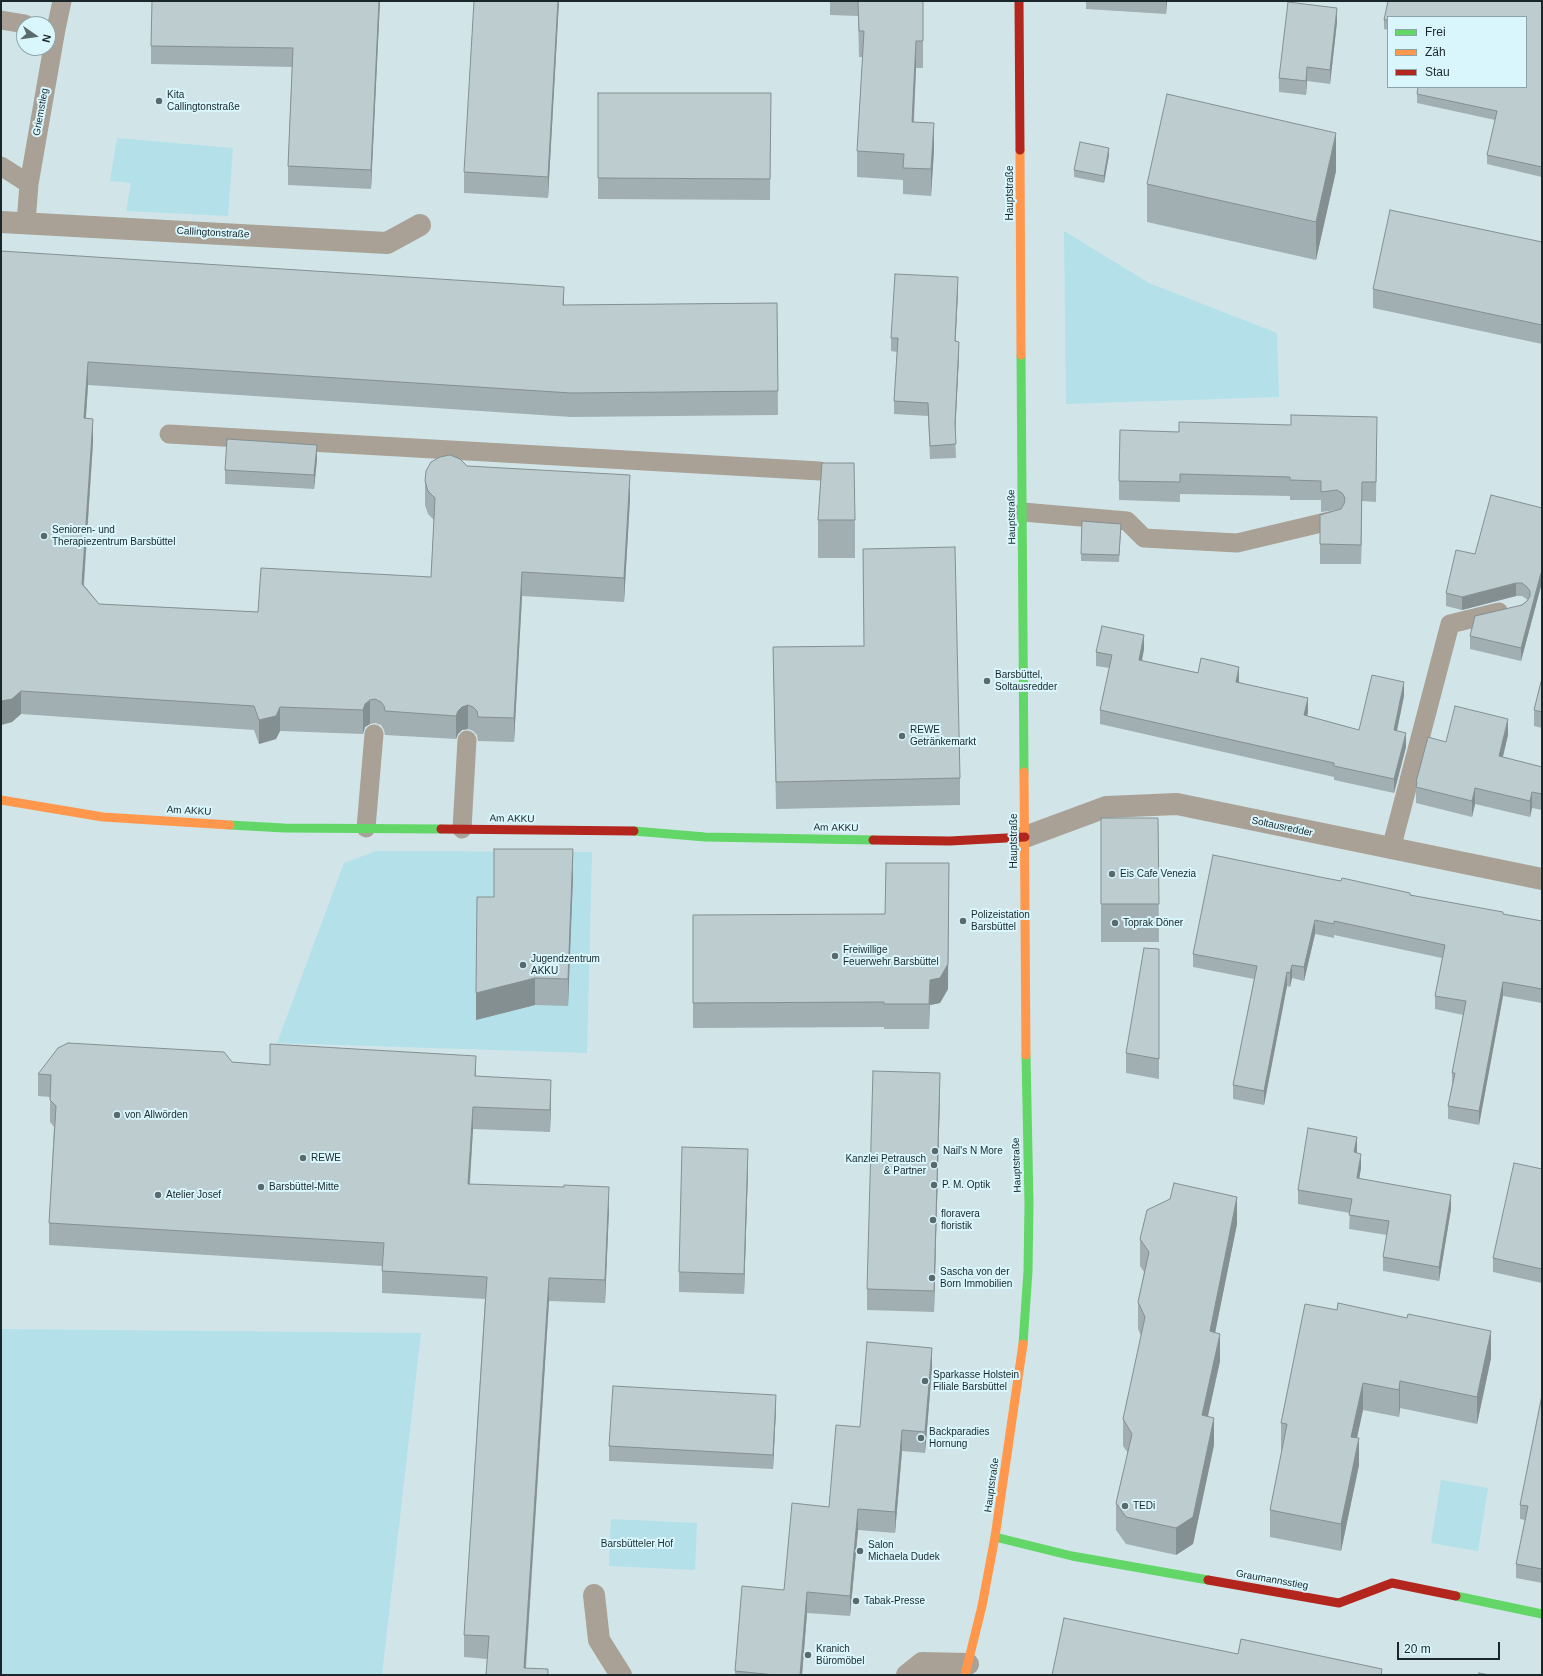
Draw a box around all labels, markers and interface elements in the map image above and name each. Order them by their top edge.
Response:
north arrow [16,16,56,56]
legend [1387,16,1527,88]
text: Frei [1425,25,1446,39]
text: N [40,33,53,44]
text: Zäh [1425,45,1446,59]
text: Stau [1425,65,1450,79]
street label: Griemstieg [31,87,51,137]
place label: Kita Callingtonstraße [167,89,240,112]
marker: Kita Callingtonstraße [154,96,164,106]
street label: Hauptstraße [1004,165,1016,221]
street label: Callingtonstraße [176,225,250,241]
street label: Hauptstraße [1006,489,1018,545]
place label: Senioren- und Therapiezentrum Barsbüttel [52,524,175,548]
marker: Senioren- und Therapiezentrum Barsbüttel [39,531,49,541]
place label: Barsbüttel, Soltausredder [995,669,1057,692]
marker: Barsbüttel, Soltausredder [982,676,992,686]
place label: REWE Getränkemarkt [910,724,976,748]
marker: REWE Getränkemarkt [897,731,907,741]
street label: Am AKKU [166,804,212,818]
street label: Am AKKU [489,813,535,825]
street label: Hauptstraße [1008,813,1020,869]
street label: Soltausredder [1250,815,1314,839]
street label: Am AKKU [813,822,859,834]
place label: Eis Cafe Venezia [1120,868,1196,880]
marker: Eis Cafe Venezia [1107,869,1117,879]
place label: Polizeistation Barsbüttel [971,909,1030,932]
marker: Polizeistation Barsbüttel [958,916,968,926]
place label: Toprak Döner [1123,917,1183,929]
marker: Toprak Döner [1110,918,1120,928]
place label: Freiwillige Feuerwehr Barsbüttel [843,944,939,968]
marker: Freiwillige Feuerwehr Barsbüttel [830,951,840,961]
place label: Jugendzentrum AKKU [531,953,600,976]
marker: Jugendzentrum AKKU [518,960,528,970]
place label: von Allwörden [125,1109,188,1121]
marker: von Allwörden [112,1110,122,1120]
street label: Hauptstraße [1010,1137,1024,1193]
place label: Nail's N More [943,1145,1003,1157]
marker: Nail's N More [930,1146,940,1156]
place label: REWE [311,1152,341,1164]
marker: REWE [298,1153,308,1163]
place label: Kanzlei Petrausch & Partner [845,1153,926,1176]
marker: Kanzlei Petrausch & Partner [929,1160,939,1170]
place label: P. M. Optik [942,1179,990,1191]
marker: P. M. Optik [929,1180,939,1190]
place label: Barsbüttel-Mitte [269,1181,339,1193]
marker: Barsbüttel-Mitte [256,1182,266,1192]
place label: Atelier Josef [166,1189,221,1201]
marker: Atelier Josef [153,1190,163,1200]
place label: floravera floristik [941,1208,980,1232]
marker: floravera floristik [928,1215,938,1225]
place label: Sascha von der Born Immobilien [940,1266,1012,1290]
marker: Sascha von der Born Immobilien [927,1273,937,1283]
place label: Sparkasse Holstein Filiale Barsbüttel [933,1369,1019,1392]
marker: Sparkasse Holstein Filiale Barsbüttel [920,1376,930,1386]
place label: Backparadies Hornung [929,1426,990,1450]
marker: Backparadies Hornung [916,1433,926,1443]
street label: Hauptstraße [982,1457,1002,1513]
place label: TEDi [1133,1500,1155,1512]
marker: TEDi [1120,1501,1130,1511]
park label: Barsbütteler Hof [601,1538,673,1550]
place label: Salon Michaela Dudek [868,1539,940,1562]
marker: Salon Michaela Dudek [855,1546,865,1556]
street label: Graumannsstieg [1235,1568,1309,1592]
place label: Tabak-Presse [864,1595,925,1607]
marker: Tabak-Presse [851,1596,861,1606]
scale bar [1399,1634,1502,1660]
text: 20 m [1404,1642,1431,1656]
place label: Kranich Büromöbel [816,1643,864,1666]
marker: Kranich Büromöbel [803,1650,813,1660]

